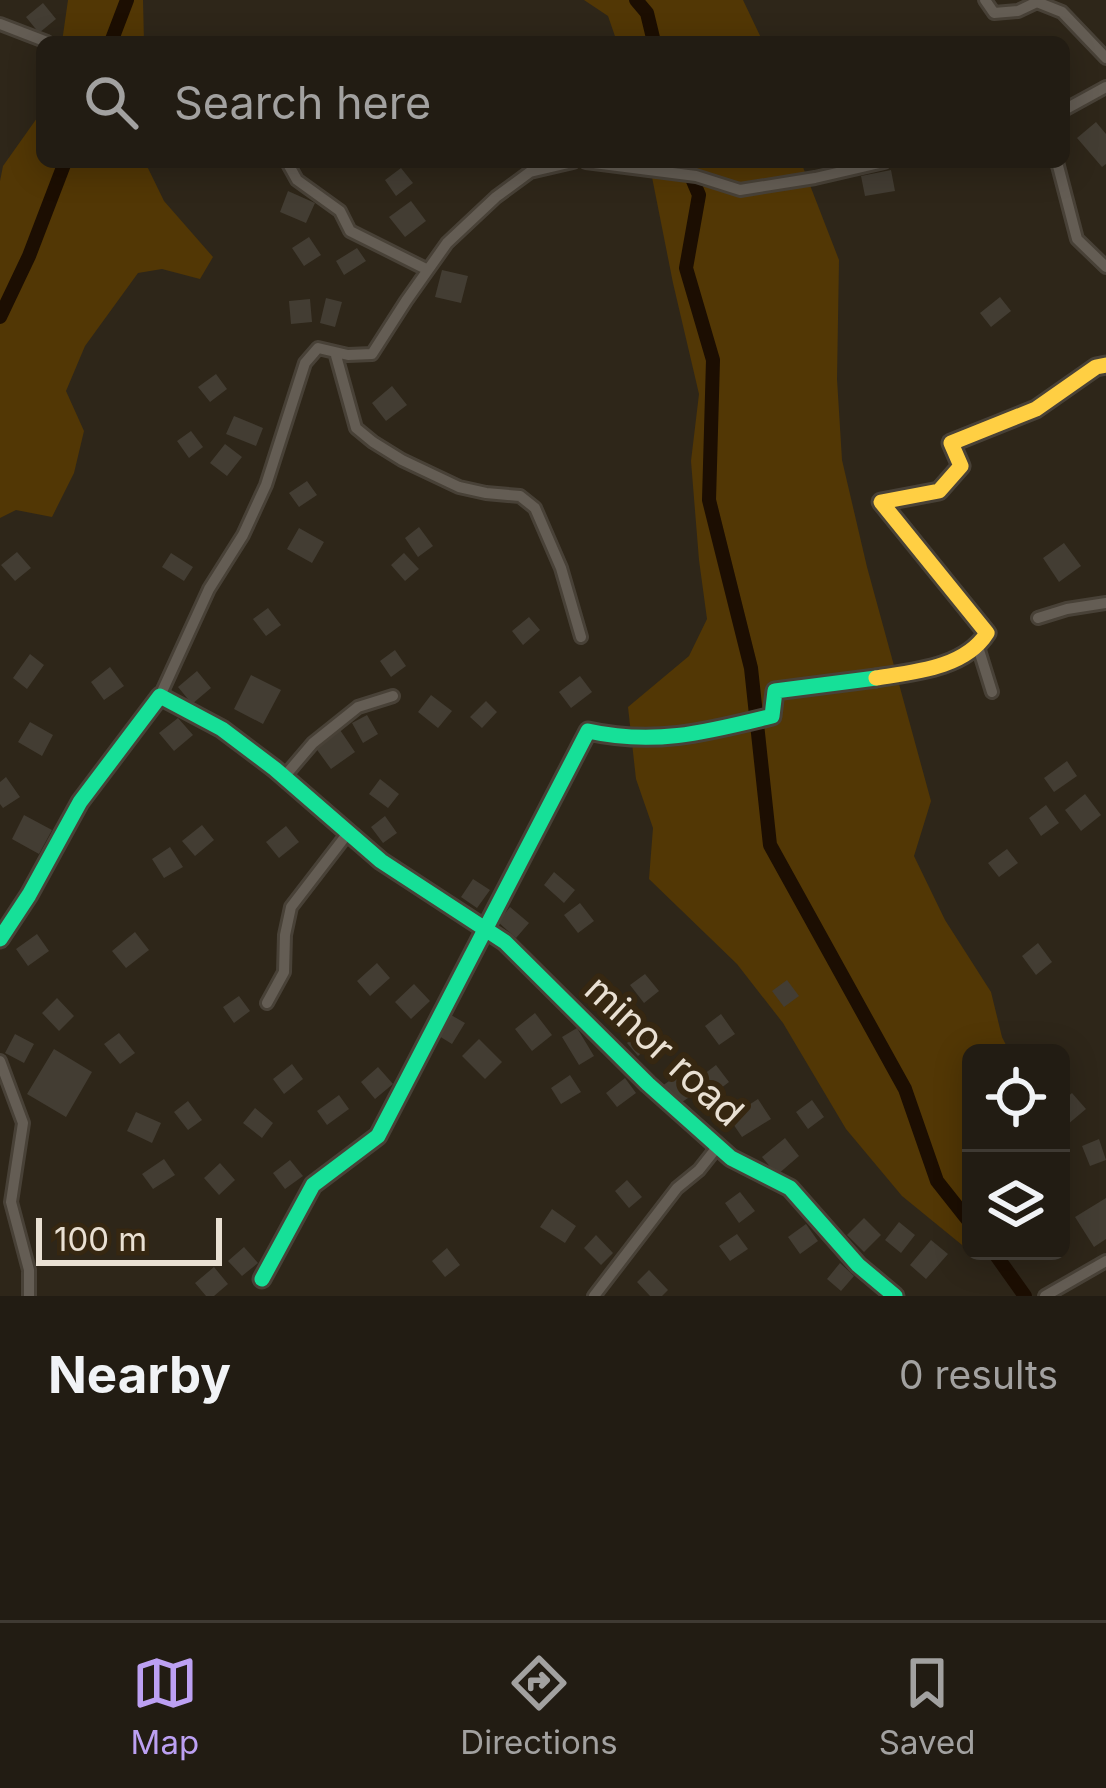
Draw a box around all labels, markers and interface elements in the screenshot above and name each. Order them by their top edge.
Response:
search box [36,36,1070,168]
icon: search [78,69,144,135]
text: Search here [174,75,431,130]
street label: minor road [576,965,754,1135]
map controls [962,1044,1070,1260]
button: locate [962,1044,1070,1152]
button: layers [962,1152,1070,1260]
scale bar [36,1212,222,1265]
text: 100 m [54,1219,147,1259]
text: Nearby [48,1344,231,1405]
text: 0 results [899,1351,1058,1398]
tab: Map [131,1650,199,1762]
tab: Directions [460,1650,618,1762]
tab: Saved [879,1650,975,1762]

